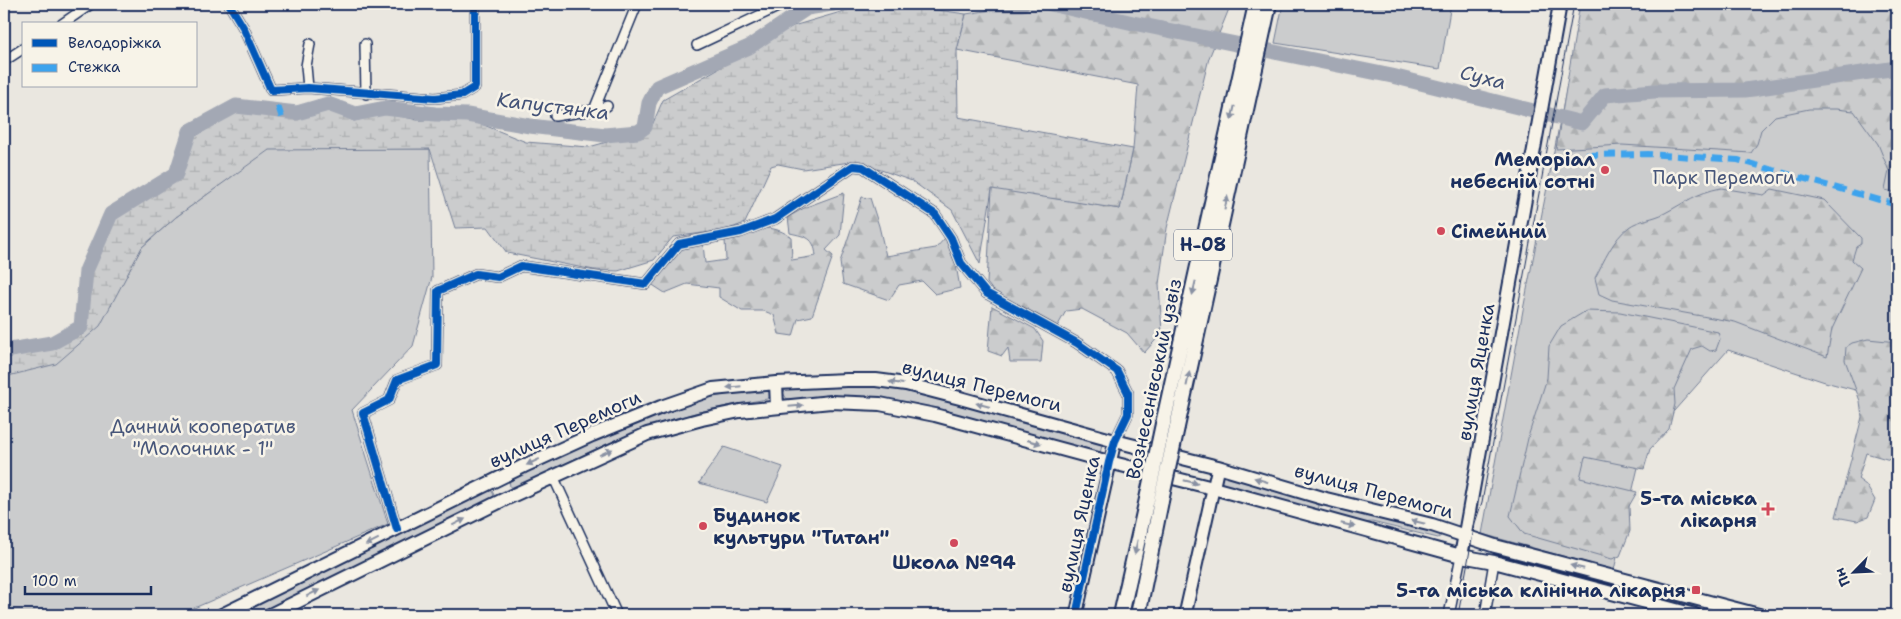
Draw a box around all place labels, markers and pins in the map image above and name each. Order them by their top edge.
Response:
place label: Меморіал небесній сотні [1450,147,1595,194]
marker: Меморіал небесній сотні [1599,164,1611,176]
place label: Сімейний [1451,219,1547,244]
marker: Сімейний [1435,225,1447,237]
place label: 5-та міська лікарня [1640,486,1757,533]
marker: 5-та міська лікарня [1761,502,1775,516]
place label: Будинок культури "Титан" [713,503,889,550]
marker: Будинок культури "Титан" [697,520,709,532]
marker: Школа №94 [948,537,960,549]
place label: Школа №94 [892,550,1017,575]
place label: 5-та міська клінічна лікарня [1396,578,1686,603]
marker: 5-та міська клінічна лікарня [1690,584,1702,596]

